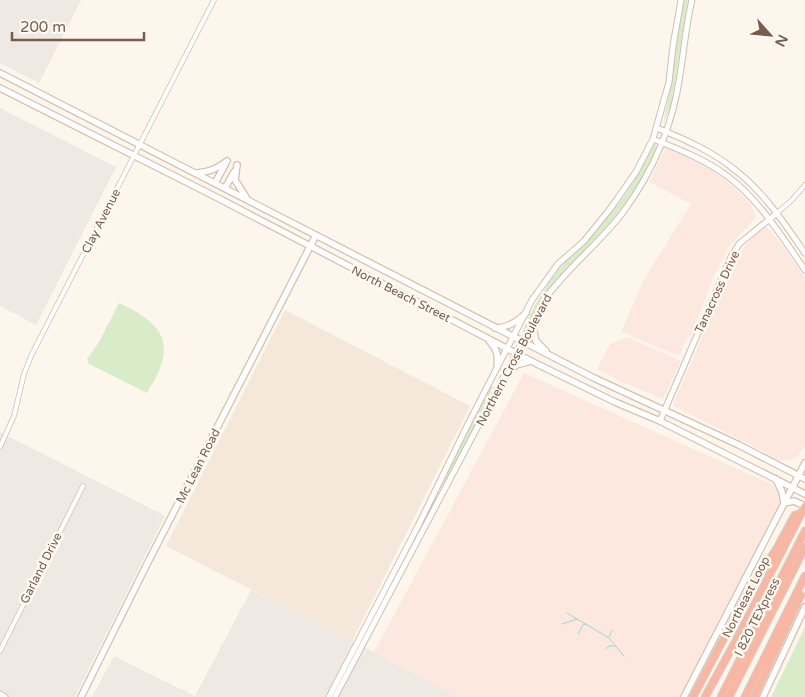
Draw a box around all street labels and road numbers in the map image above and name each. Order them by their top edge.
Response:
street label: Clay Avenue [79,186,123,256]
street label: Tanacross Drive [692,248,742,335]
street label: North Beach Street [349,263,453,325]
street label: Northern Cross Boulevard [473,292,555,428]
street label: Mc Lean Road [173,426,223,506]
street label: Garland Drive [17,530,65,606]
street label: Northeast Loop [719,554,773,640]
street label: I 820 TEXpress [731,576,783,658]

